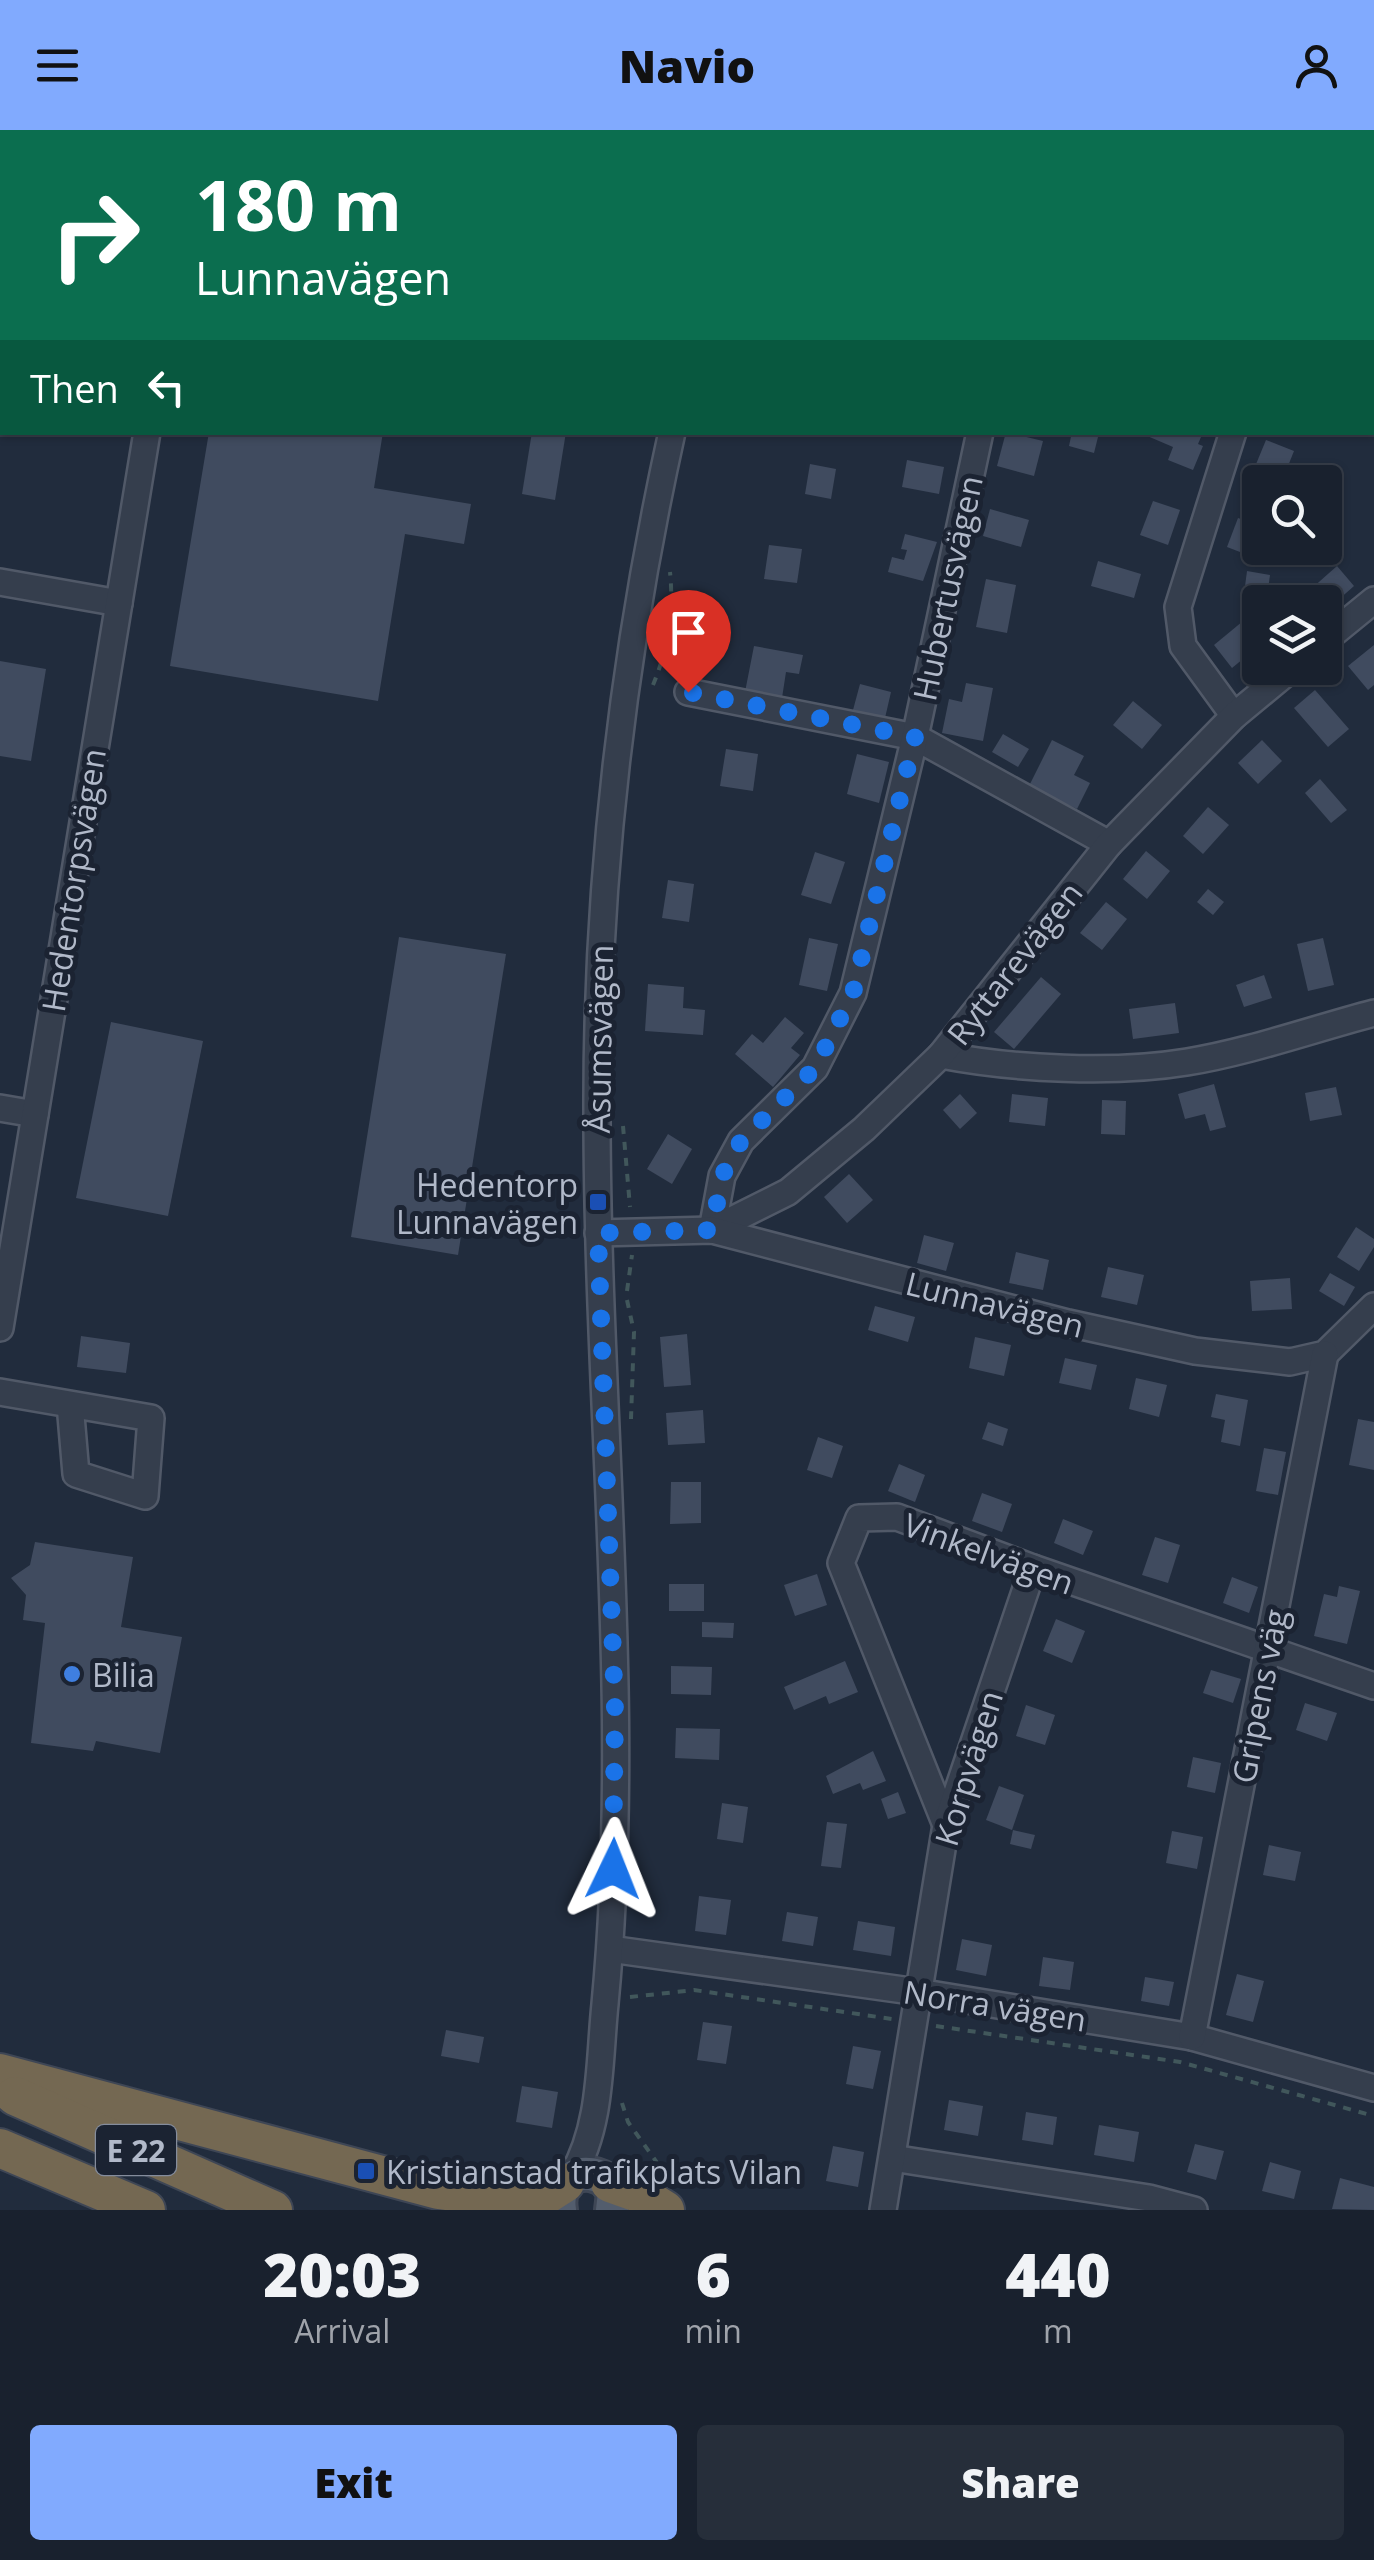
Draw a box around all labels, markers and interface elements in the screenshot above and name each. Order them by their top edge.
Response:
text: Navio [619,35,755,96]
icon: menu [30,38,85,93]
icon: person [1289,38,1344,93]
text: 180 m [195,156,402,252]
icon: right [30,170,160,300]
text: Lunnavägen [195,247,451,308]
icon: left [139,360,194,415]
text: Then [30,362,119,414]
map controls [1242,465,1342,685]
button: search [1242,465,1342,565]
street label: Hubertusvägen [902,472,992,704]
button: layers [1242,585,1342,685]
pin [646,590,731,693]
icon: arrive [661,605,716,660]
street label: Hedentorpsvägen [31,745,115,1015]
street label: Ryttarevägen [937,872,1091,1054]
street label: Åsumsvägen [576,944,622,1134]
place label: Hedentorp Lunnavägen [396,1163,578,1243]
marker: Hedentorp Lunnavägen [587,1191,609,1213]
street label: Lunnavägen [901,1261,1089,1347]
street label: Vinkelvägen [898,1502,1080,1604]
street label: Gripens väg [1221,1605,1297,1787]
place label: Bilia [92,1653,155,1696]
marker: Bilia [61,1663,83,1685]
street label: Korpvägen [924,1685,1012,1851]
position arrow [561,1817,665,1921]
street label: Norra vägen [901,1969,1089,2041]
road number: E 22 [96,2125,176,2175]
place label: Kristianstad trafikplats Vilan [386,2150,802,2193]
marker: Kristianstad trafikplats Vilan [355,2160,377,2182]
text: 20:03 [263,2233,421,2315]
text: 6 [696,2233,731,2315]
text: 440 [1005,2233,1111,2315]
text: Arrival [294,2309,390,2352]
text: min [685,2309,742,2352]
text: m [1043,2309,1073,2352]
button: Exit [30,2425,677,2540]
button: Share [697,2425,1344,2540]

